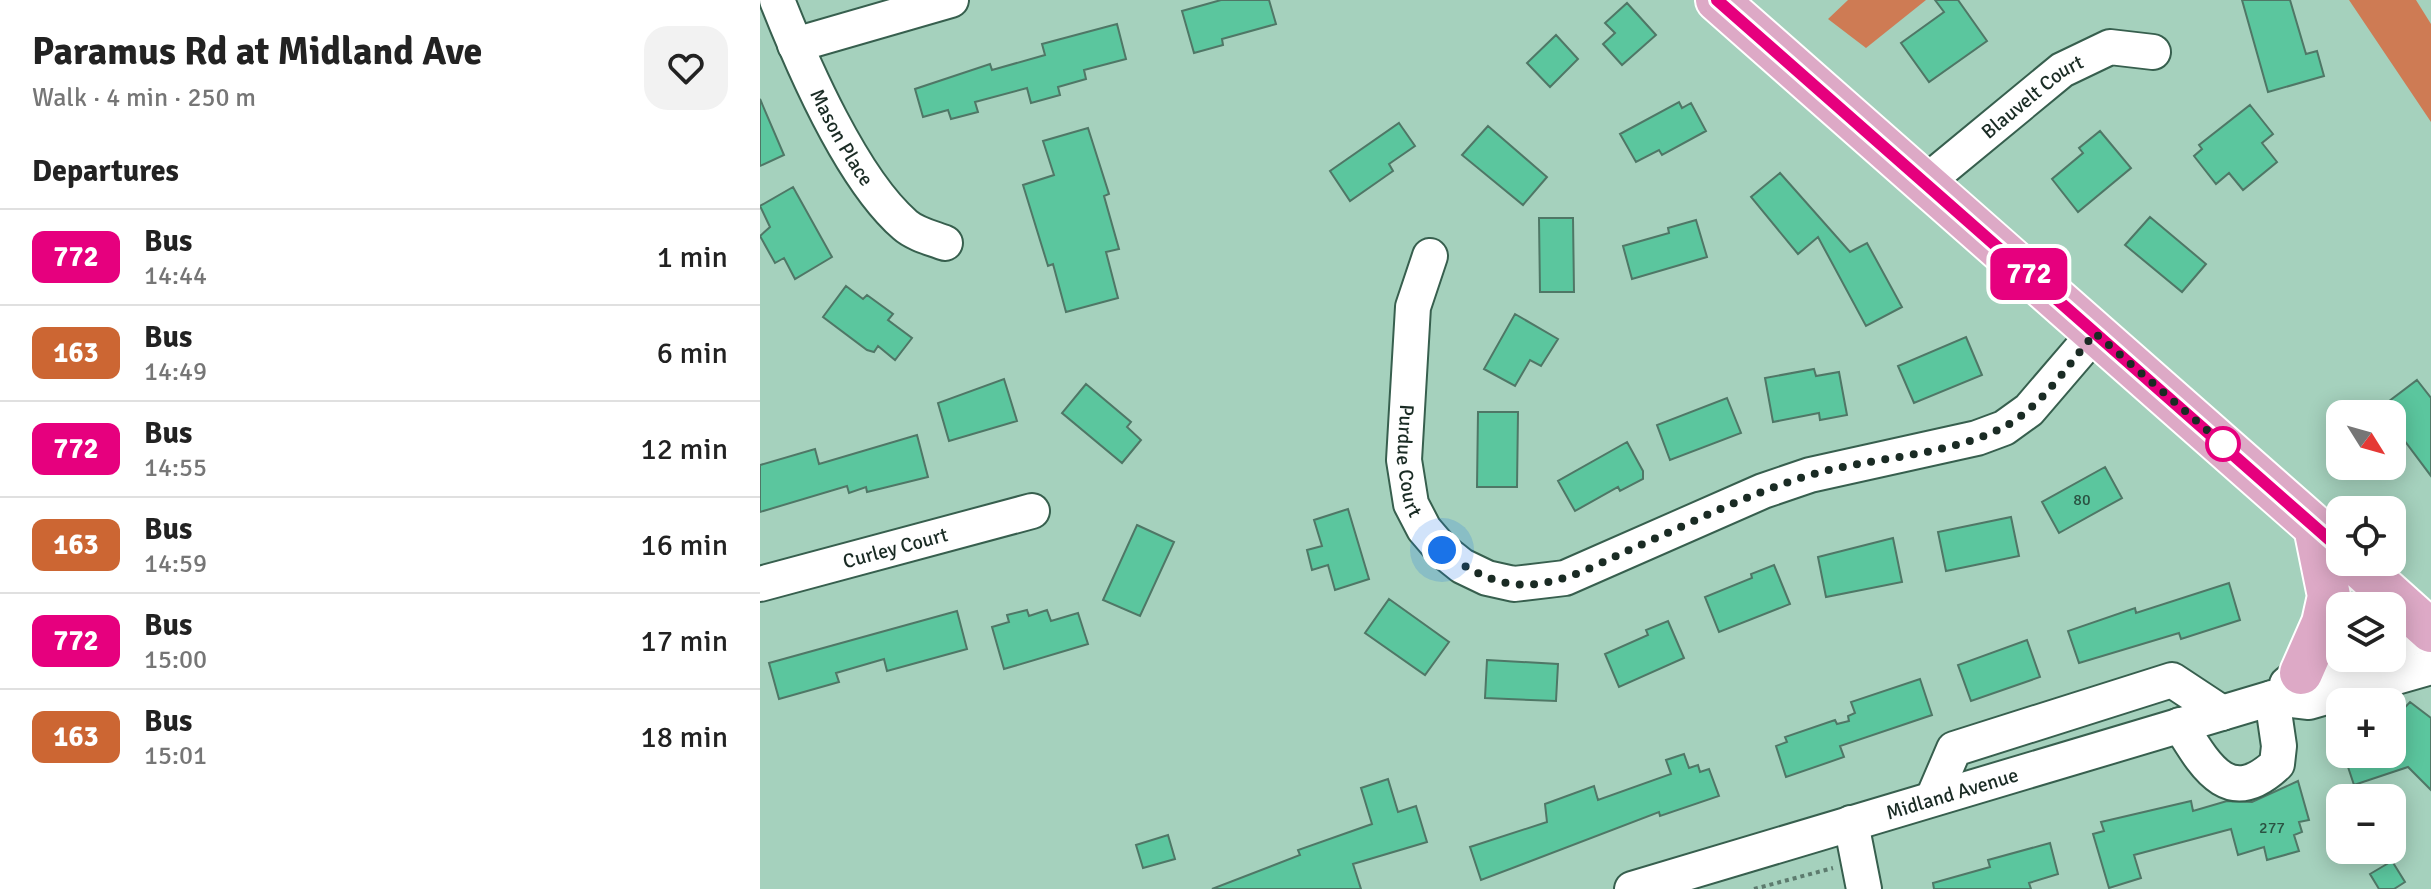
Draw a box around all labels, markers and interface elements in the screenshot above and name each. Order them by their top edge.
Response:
button: heart [644,26,728,110]
text: Paramus Rd at Midland Ave [32,28,482,75]
street label: Blauvelt Court [1976,49,2087,144]
text: Walk · 4 min · 250 m [32,82,256,114]
street label: Mason Place [805,85,879,191]
text: Departures [32,153,179,190]
text: Bus [144,223,192,260]
text: 1 min [657,239,728,276]
text: 772 [53,240,99,274]
line badge: 772 [1983,248,2075,300]
text: 772 [2006,257,2052,291]
text: 14:44 [144,260,207,292]
text: Bus [144,319,192,356]
text: 6 min [657,335,728,372]
text: 163 [53,336,99,370]
text: 14:49 [144,356,207,388]
north arrow [2326,400,2406,480]
map controls [2326,400,2406,864]
street label: Purdue Court [1391,404,1428,521]
text: Bus [144,415,192,452]
unlabelled marker [2206,427,2240,461]
text: 12 min [641,431,728,468]
text: 772 [53,432,99,466]
text: 14:55 [144,452,207,484]
house number: 80 [2073,490,2091,510]
button: locate [2326,496,2406,576]
text: Bus [144,511,192,548]
street label: Curley Court [840,522,950,574]
text: 16 min [641,527,728,564]
text: 163 [53,528,99,562]
your location [1422,530,1462,570]
text: 14:59 [144,548,207,580]
button: layers [2326,592,2406,672]
text: Bus [144,607,192,644]
text: 17 min [641,623,728,660]
text: 772 [53,624,99,658]
text: 15:00 [144,644,207,676]
button: + [2326,688,2406,768]
text: Bus [144,703,192,740]
text: 18 min [641,719,728,756]
text: 163 [53,720,99,754]
text: 15:01 [144,740,207,772]
street label: Midland Avenue [1883,762,2021,825]
button: − [2326,784,2406,864]
house number: 277 [2259,818,2285,838]

